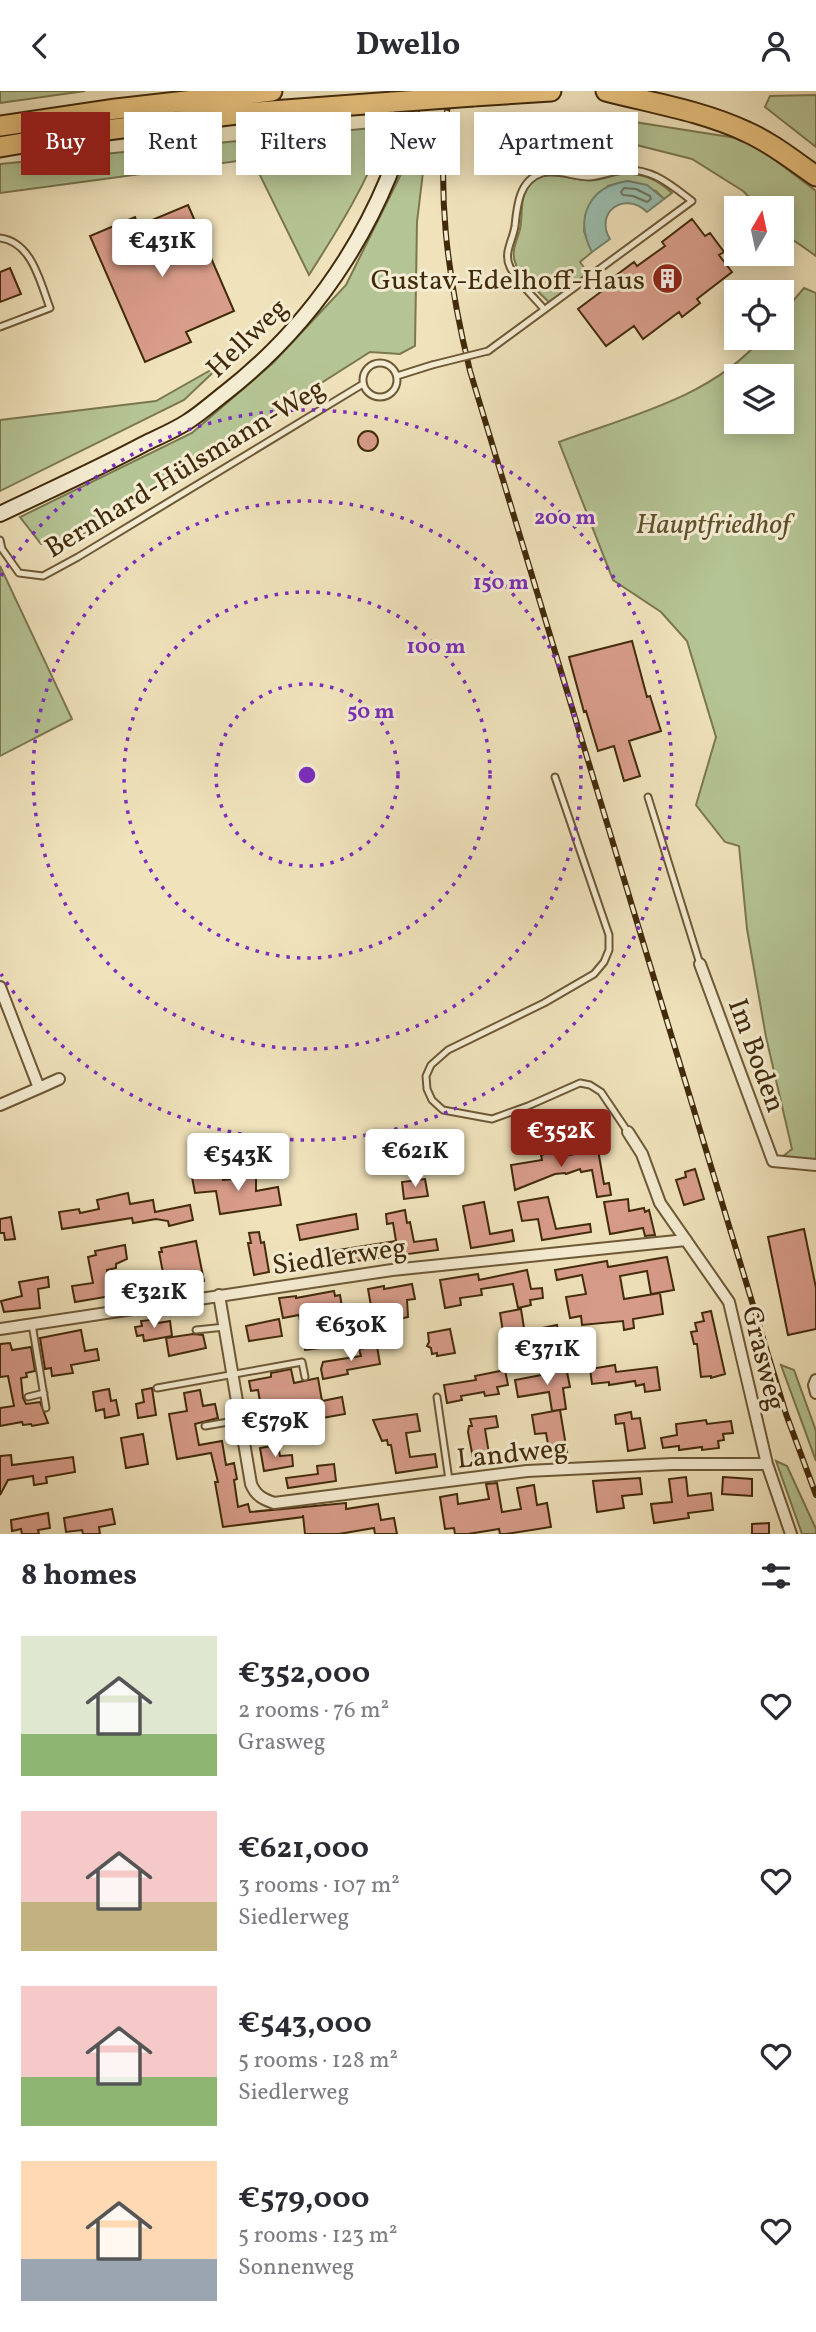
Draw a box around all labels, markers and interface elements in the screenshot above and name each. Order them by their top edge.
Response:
text: Dwello [356,24,460,68]
icon: back [21,27,59,65]
icon: person [757,27,795,65]
chip: Buy [21,112,110,175]
chip: Rent [124,112,222,175]
chip: Filters [236,112,351,175]
chip: New [365,112,460,175]
chip: Apartment [474,112,638,175]
north arrow [724,196,794,266]
map controls [724,196,794,434]
pin: €431K [113,219,211,279]
text: €431K [128,226,196,258]
place label: Gustav-Edelhoff-Haus [371,262,645,301]
building icon: Gustav-Edelhoff-Haus [651,262,685,296]
button: locate [724,280,794,350]
street label: Hellweg [198,290,297,388]
button: layers [724,364,794,434]
street label: Bernhard-Hülsmann-Weg [38,370,333,568]
text: 200 m [534,504,596,533]
park label: Hauptfriedhof [636,506,795,545]
text: 150 m [473,569,529,598]
text: 100 m [406,633,466,662]
text: 50 m [347,698,395,727]
centre of rings [295,763,319,787]
street label: Im Boden [717,994,794,1118]
pin: €352K [512,1109,610,1169]
text: €352K [527,1116,595,1148]
pin: €621K [366,1129,464,1189]
pin: €543K [189,1133,287,1193]
text: €621K [381,1136,449,1168]
text: €543K [203,1140,273,1172]
street label: Siedlerweg [270,1229,409,1286]
pin: €321K [105,1271,203,1330]
text: €321K [121,1277,187,1309]
street label: Grasweg [731,1302,794,1415]
pin: €630K [302,1303,400,1363]
text: €630K [315,1310,387,1342]
pin: €371K [498,1327,596,1387]
text: €371K [514,1334,580,1366]
pin: €579K [226,1399,324,1459]
text: €579K [241,1406,309,1438]
street label: Landweg [455,1429,570,1480]
text: 8 homes [21,1555,137,1597]
icon: filters [757,1557,795,1595]
text: €352,000 [238,1653,370,1695]
icon: home [77,1664,161,1748]
icon: heart [757,1687,795,1725]
text: 2 rooms · 76 m² [238,1695,389,1727]
text: Grasweg [238,1727,326,1759]
text: €621,000 [238,1828,369,1870]
icon: home [77,1839,161,1923]
icon: heart [757,1862,795,1900]
text: 3 rooms · 107 m² [238,1870,400,1902]
text: Siedlerweg [238,1902,349,1934]
text: €543,000 [238,2003,372,2045]
icon: home [77,2014,161,2098]
icon: heart [757,2037,795,2075]
text: 5 rooms · 128 m² [238,2045,398,2077]
text: Siedlerweg [238,2077,349,2109]
text: €579,000 [238,2178,370,2220]
icon: home [77,2189,161,2273]
icon: heart [757,2212,795,2250]
text: 5 rooms · 123 m² [238,2220,398,2252]
text: Sonnenweg [238,2252,354,2284]

